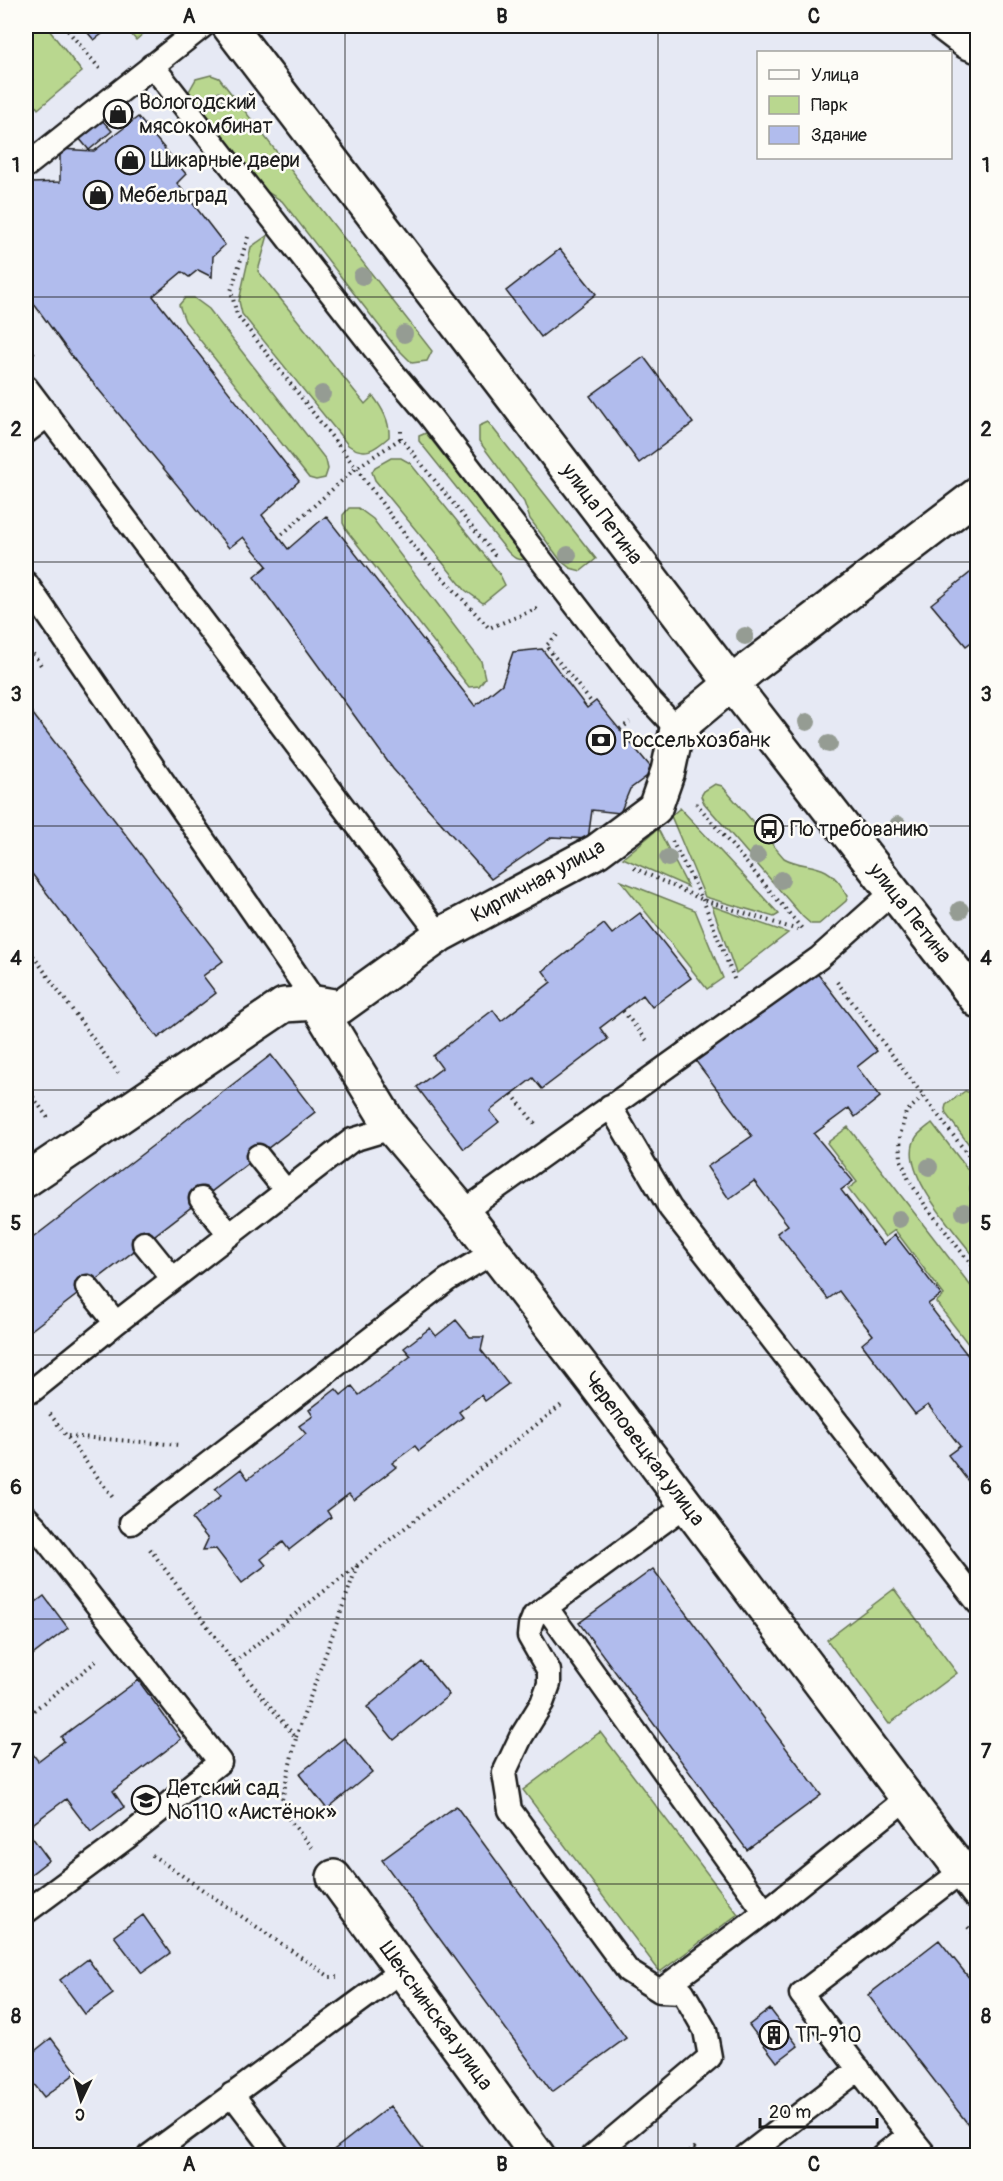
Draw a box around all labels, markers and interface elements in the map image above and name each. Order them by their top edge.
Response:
text: A [183,4,196,29]
text: B [496,4,508,29]
text: C [808,4,820,29]
legend [757,51,952,159]
text: Улица [811,64,859,87]
place label: Вологодский мясокомбинат [139,89,273,140]
text: Парк [811,94,848,117]
shop icon: Вологодский мясокомбинат [102,98,134,130]
text: Здание [811,124,867,147]
shop icon: Шикарные двери [114,144,146,176]
place label: Шикарные двери [151,147,299,174]
text: 1 [12,153,20,178]
text: 1 [982,153,990,178]
shop icon: Мебельград [82,179,114,211]
place label: Мебельград [119,182,227,209]
text: 2 [10,417,22,442]
text: 2 [980,417,992,442]
street label: улица Петина [555,457,649,570]
text: 3 [10,682,22,707]
text: 3 [980,682,992,707]
bank icon: Россельхозбанк [585,724,617,756]
place label: Россельхозбанк [622,727,771,754]
bus stop icon: По требованию [753,813,785,845]
place label: По требованию [790,816,929,843]
street label: Кирпичная улица [466,833,610,929]
street label: улица Петина [862,857,958,969]
text: 4 [10,946,22,971]
text: 4 [980,946,992,971]
text: 5 [11,1211,22,1236]
text: 5 [981,1211,992,1236]
street label: Череповецкая улица [577,1366,711,1532]
text: 6 [10,1475,22,1500]
text: 6 [980,1475,992,1500]
text: 7 [11,1739,22,1764]
text: 7 [981,1739,992,1764]
place label: Детский сад №110 «Аистёнок» [166,1775,337,1826]
school or university icon: Детский сад №110 «Аистёнок» [130,1784,162,1816]
street label: Шекснинская улица [373,1936,499,2096]
text: 8 [11,2004,21,2029]
text: 8 [981,2004,991,2029]
building icon: ТП-910 [758,2019,790,2051]
place label: ТП-910 [795,2022,862,2049]
north arrow [51,2070,111,2130]
scale bar [760,2091,877,2129]
text: 20 m [769,2101,811,2124]
text: С [74,2104,86,2124]
text: A [183,2152,196,2177]
text: B [496,2152,508,2177]
text: C [808,2152,820,2177]

